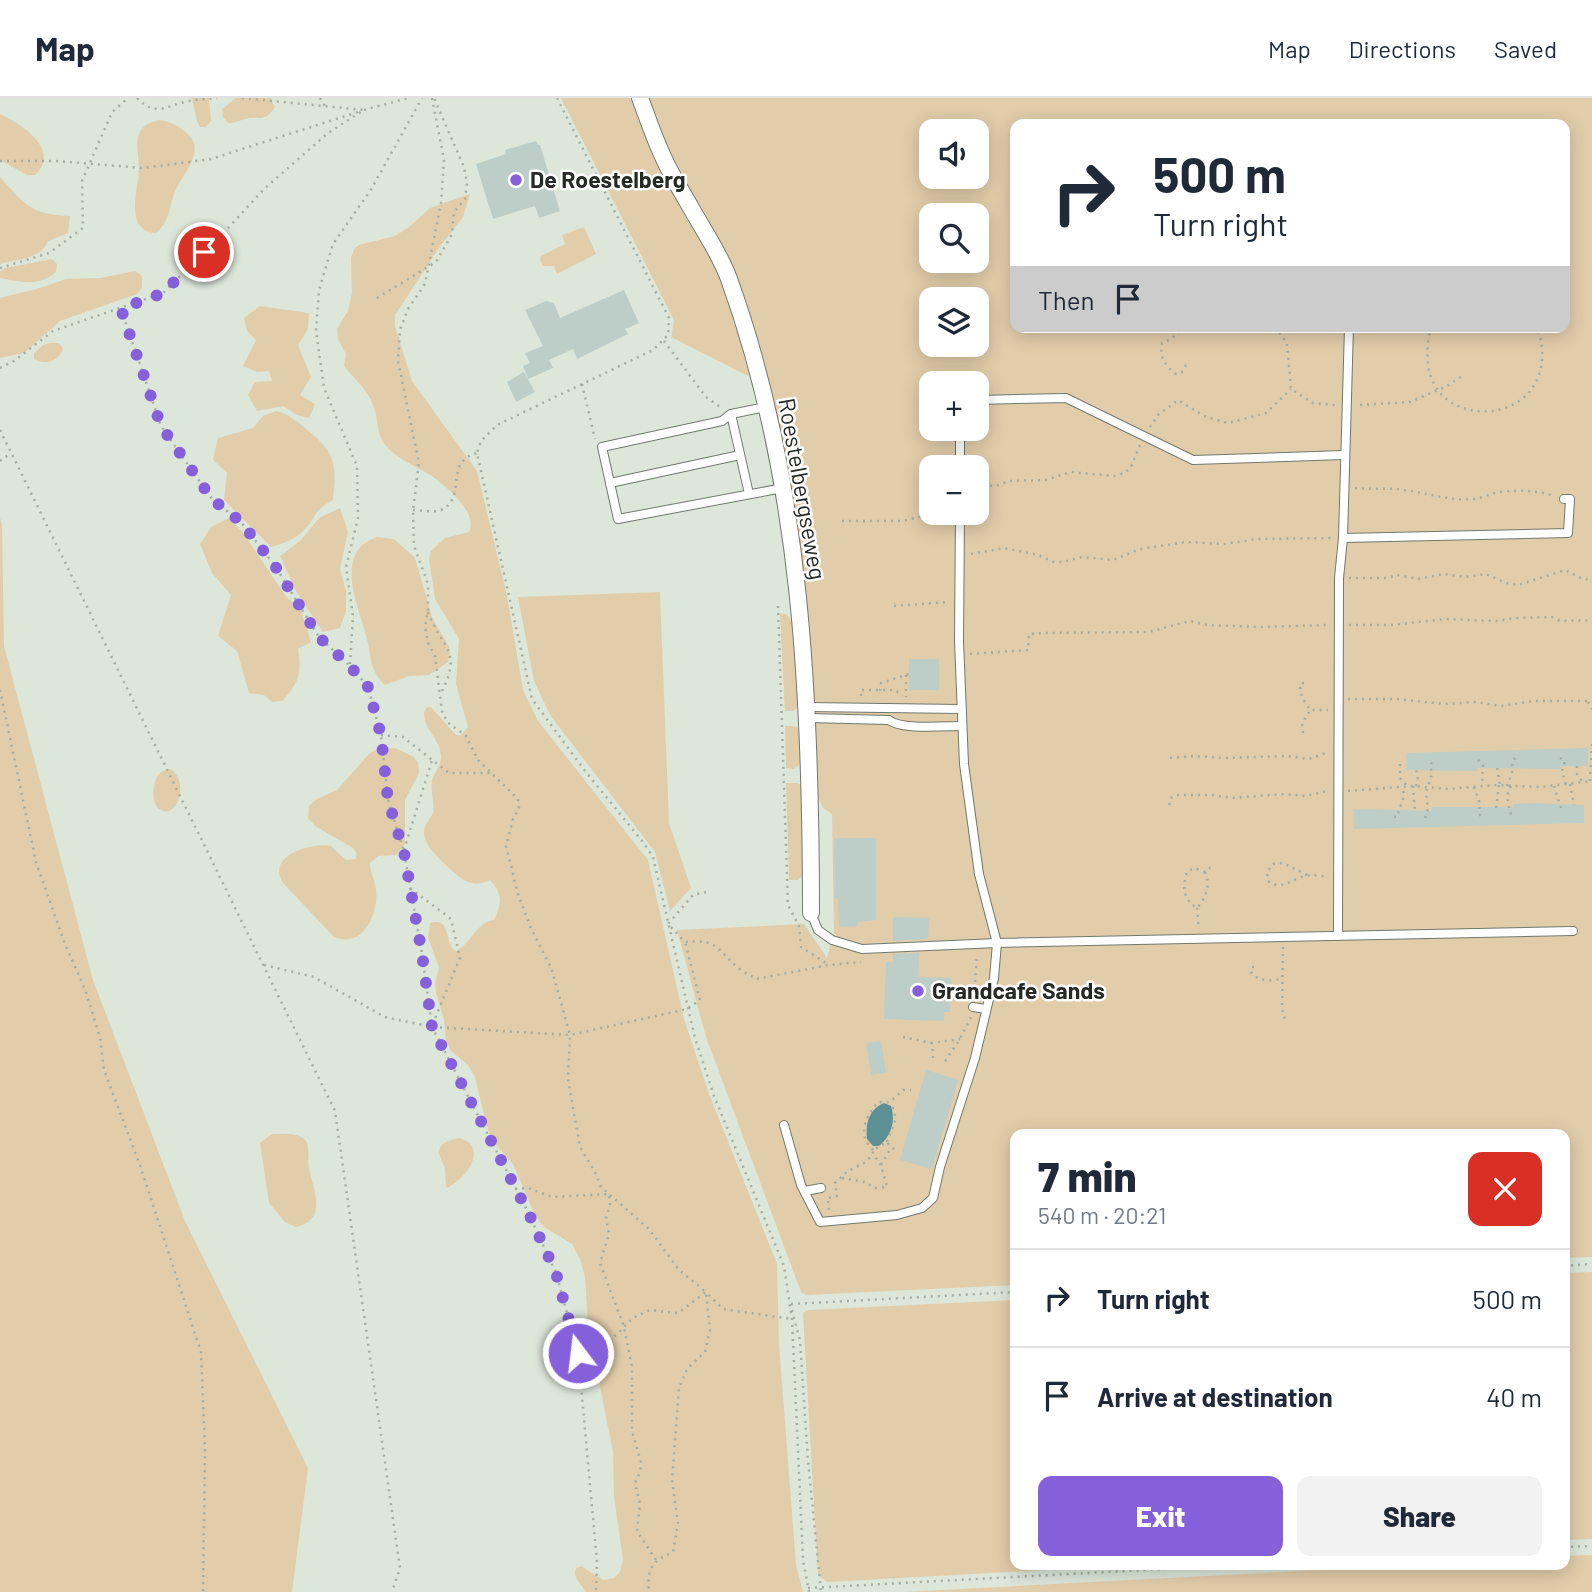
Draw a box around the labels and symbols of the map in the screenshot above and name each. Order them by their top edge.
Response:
place label: De Roestelberg [530,165,685,193]
marker: De Roestelberg [508,172,524,188]
pin [174,222,234,282]
street label: Roestelbergseweg [773,396,833,582]
place label: Grandcafe Sands [932,976,1105,1004]
marker: Grandcafe Sands [910,983,926,999]
position arrow [541,1316,615,1390]

